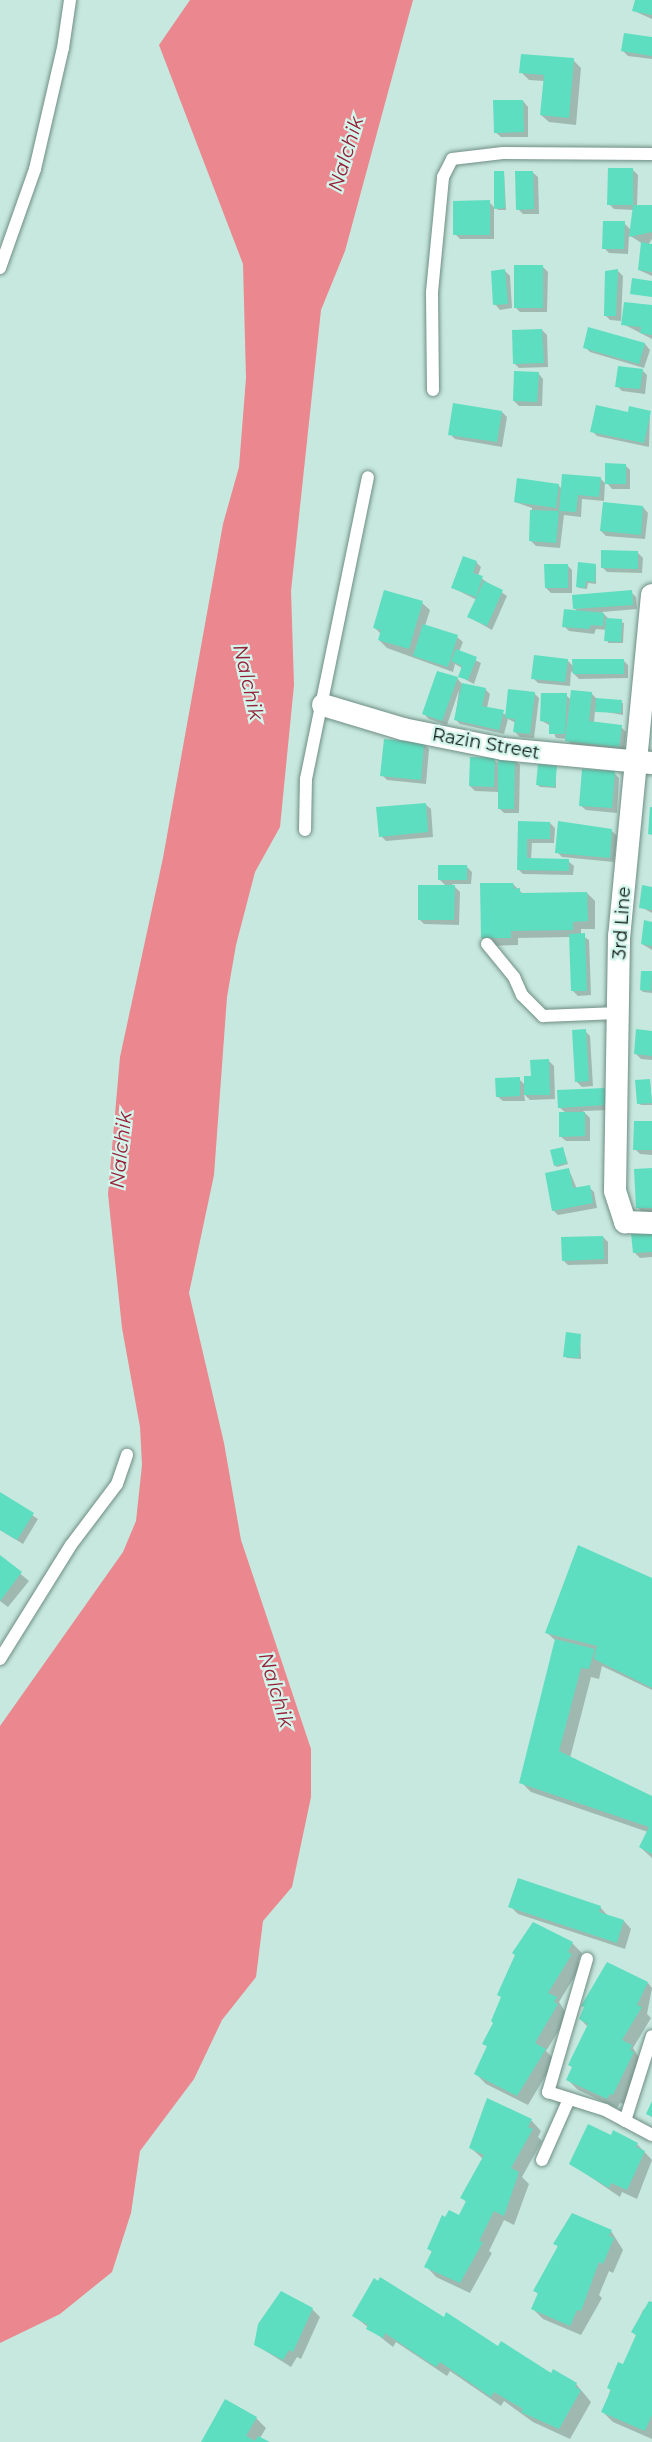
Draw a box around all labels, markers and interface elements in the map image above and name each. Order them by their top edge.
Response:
water label: Nalchik [323,114,369,194]
water label: Nalchik [228,642,268,722]
street label: Razin Street [431,724,541,764]
street label: 3rd Line [609,886,635,960]
water label: Nalchik [105,1110,137,1190]
water label: Nalchik [253,1650,299,1730]

